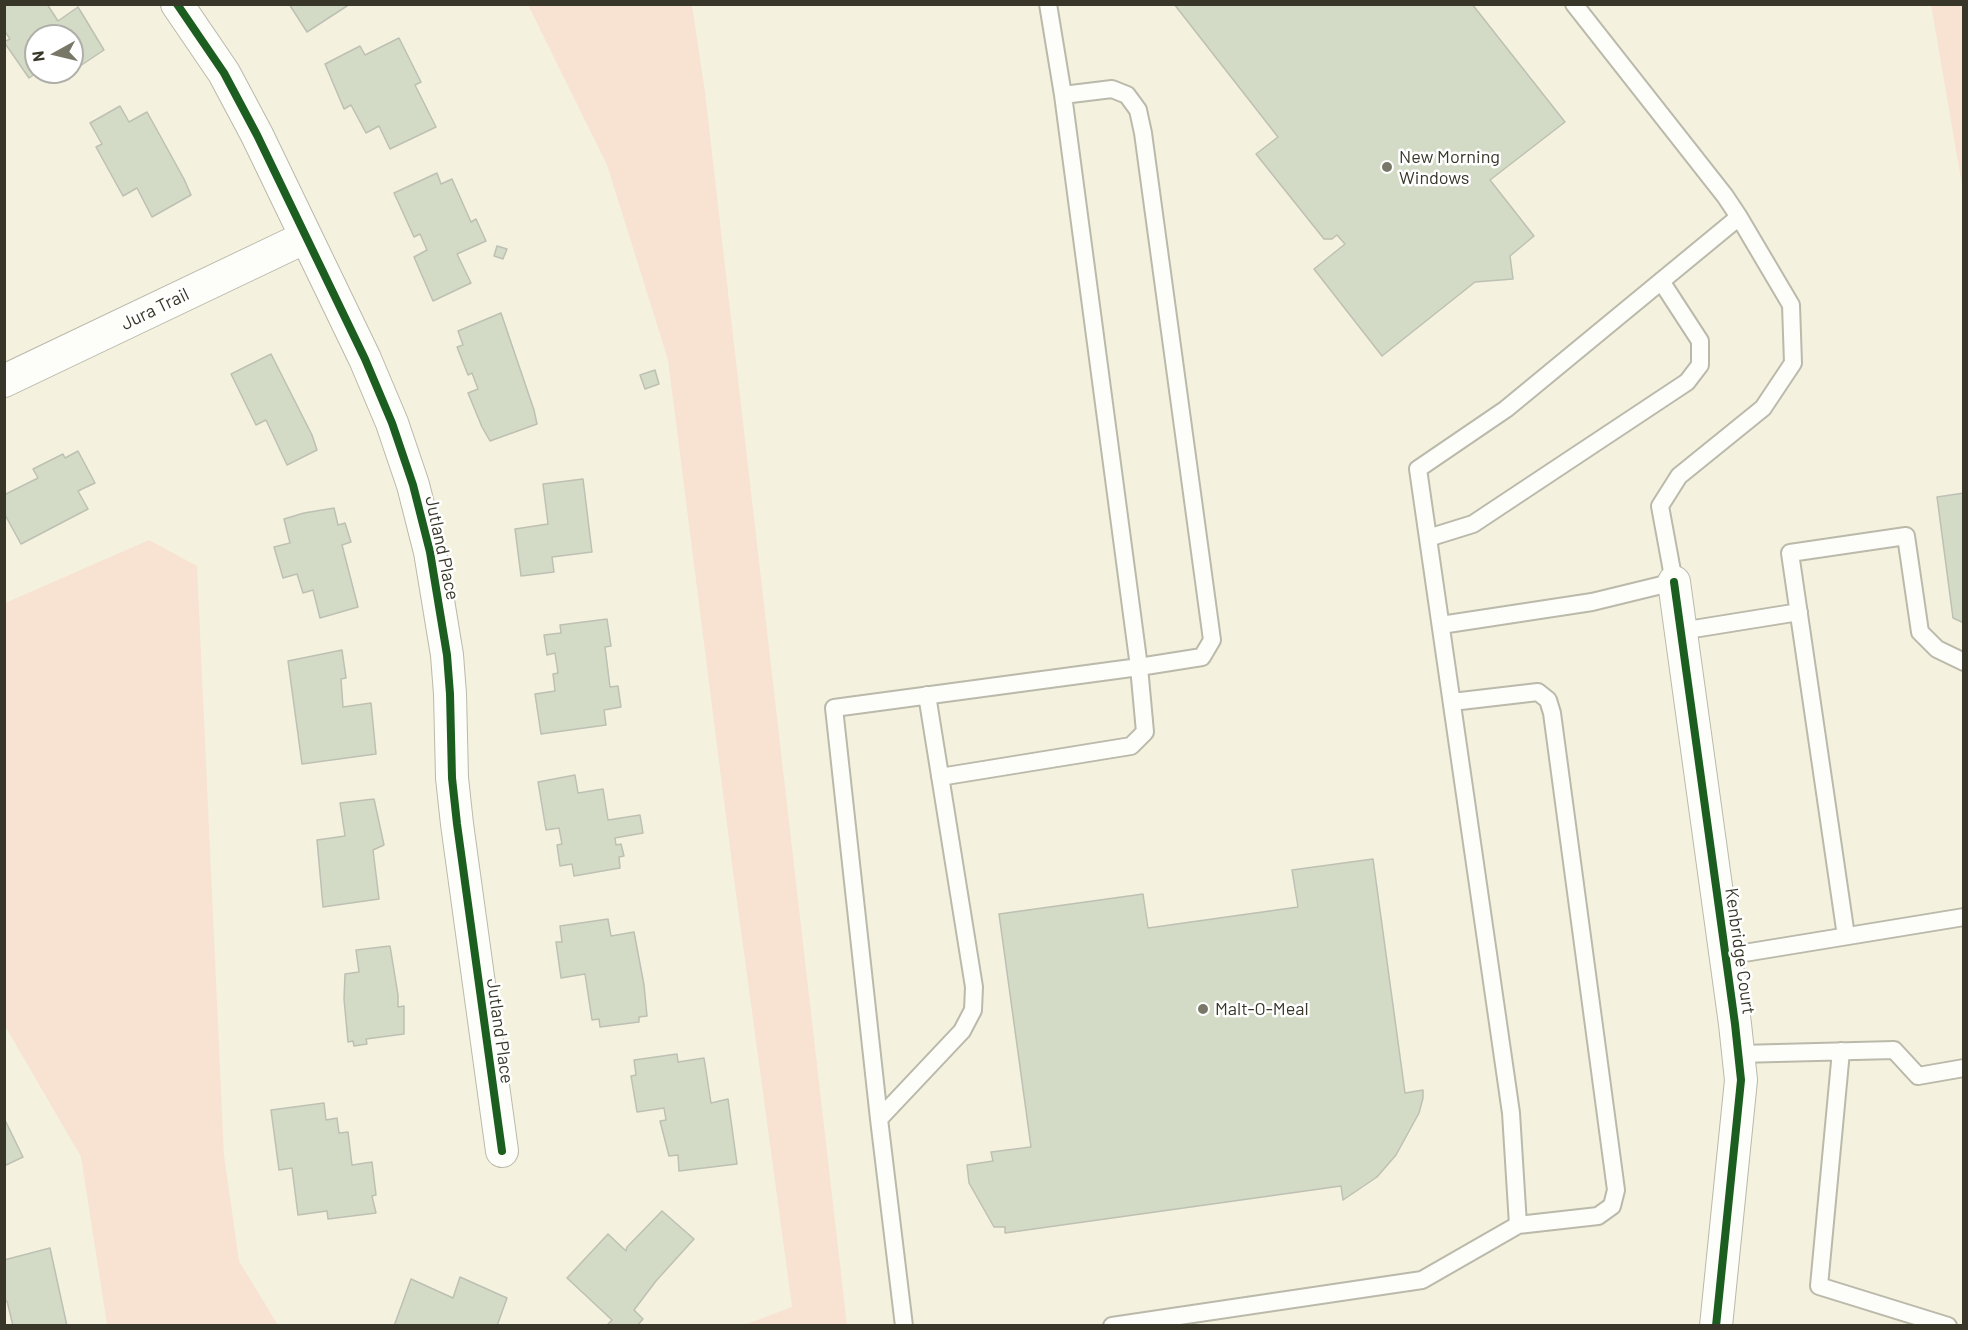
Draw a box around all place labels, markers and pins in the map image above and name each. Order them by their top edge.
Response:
place label: New Morning Windows [1399,146,1500,188]
marker: New Morning Windows [1380,160,1394,174]
place label: Malt-O-Meal [1215,998,1309,1020]
marker: Malt-O-Meal [1196,1002,1210,1016]

